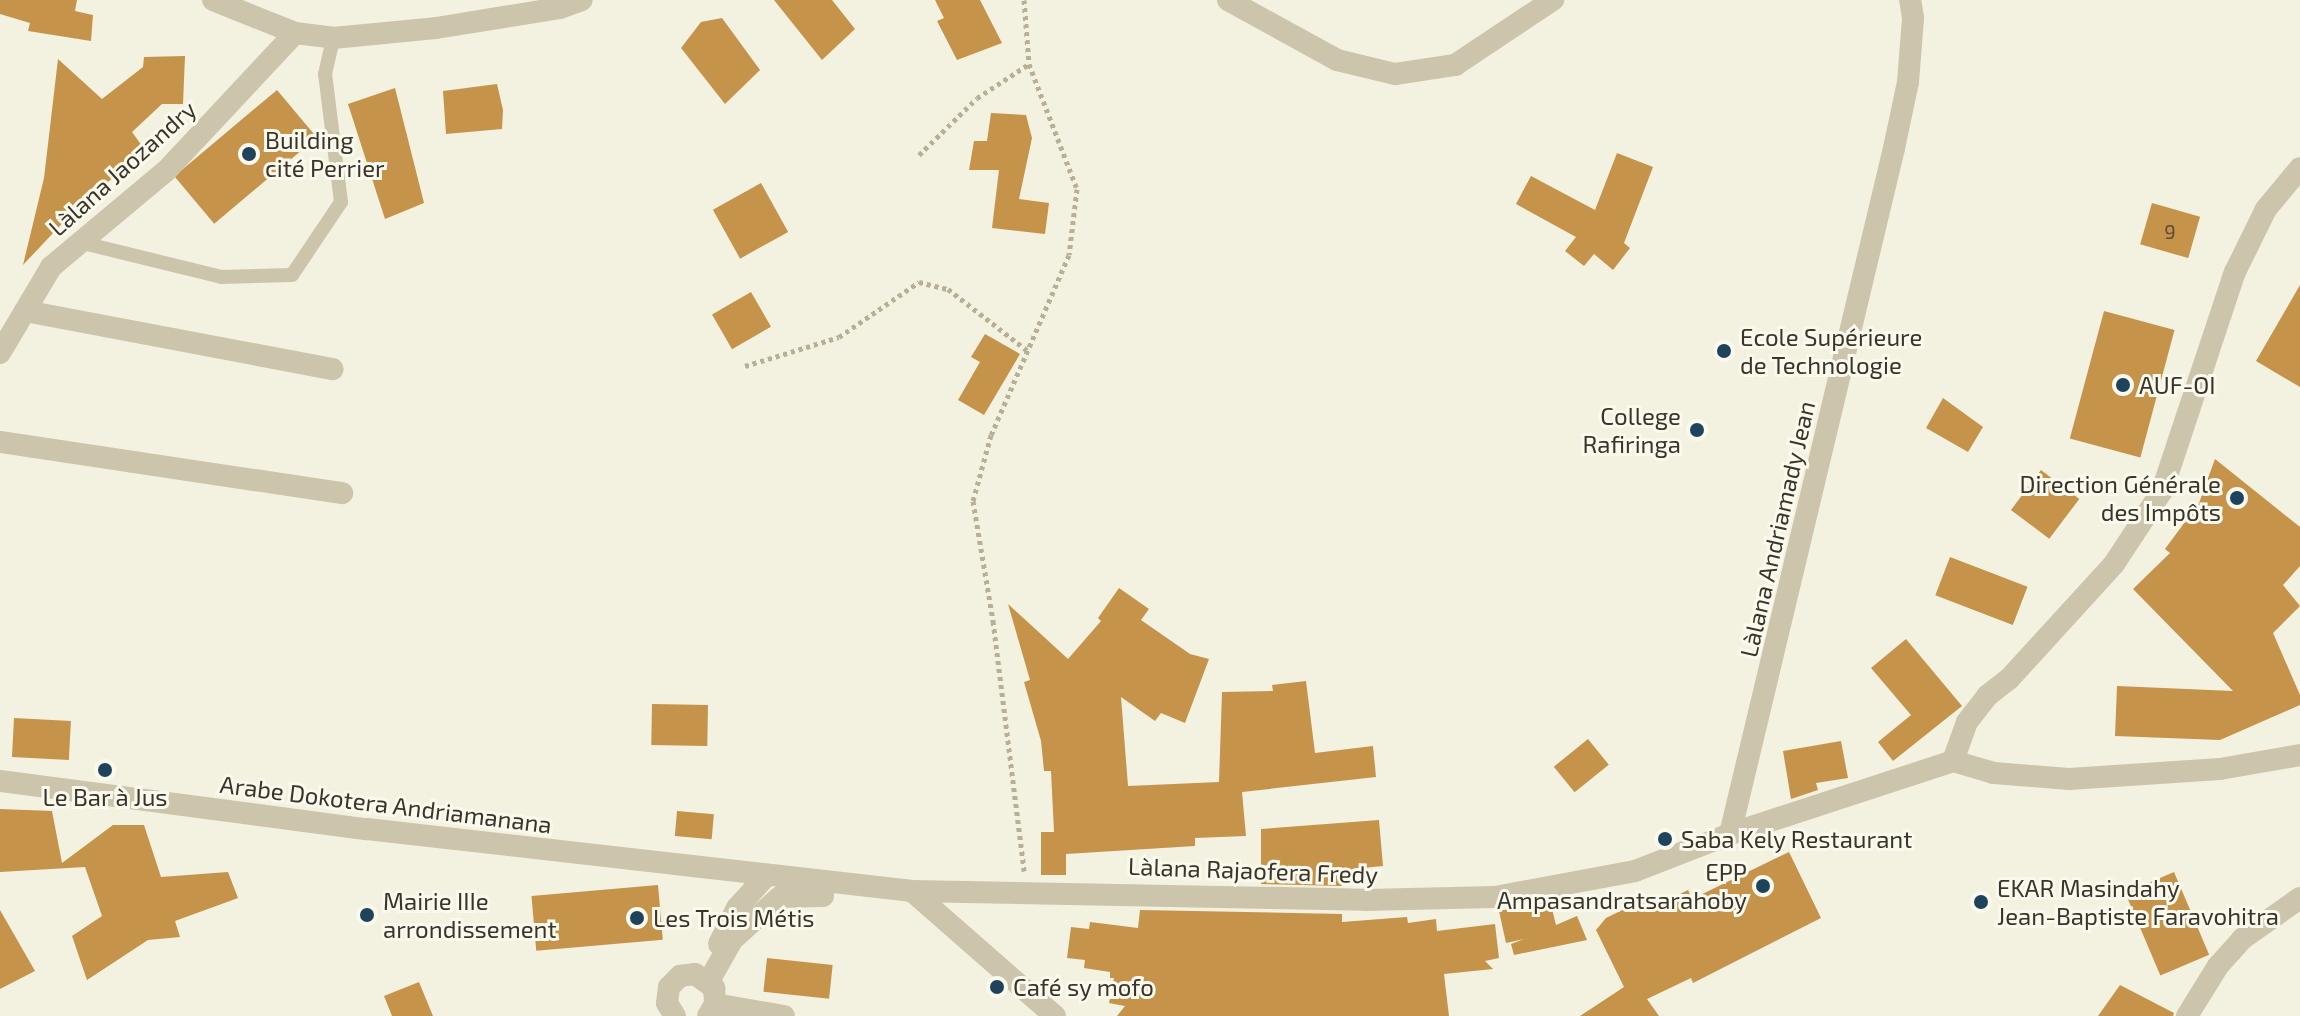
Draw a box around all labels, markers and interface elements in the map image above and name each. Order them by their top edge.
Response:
street label: Làlana Jaozandry [42,94,202,242]
place label: Building cité Perrier [265,126,385,182]
marker: Building cité Perrier [240,145,258,163]
house number: 9 [2164,219,2176,243]
place label: Ecole Supérieure de Technologie [1740,323,1922,379]
marker: Ecole Supérieure de Technologie [1715,342,1733,360]
place label: AUF-OI [2139,371,2216,399]
marker: AUF-OI [2114,376,2132,394]
street label: Làlana Andriamady Jean [1733,397,1821,661]
place label: College Rafiringa [1582,402,1681,458]
marker: College Rafiringa [1688,421,1706,439]
place label: Direction Générale des Impôts [2020,470,2221,526]
marker: Direction Générale des Impôts [2228,489,2246,507]
marker: Le Bar à Jus [96,761,114,779]
street label: Arabe Dokotera Andriamanana [218,769,554,839]
place label: Le Bar à Jus [42,783,168,811]
place label: Saba Kely Restaurant [1681,825,1913,853]
marker: Saba Kely Restaurant [1656,830,1674,848]
street label: Làlana Rajaofera Fredy [1127,851,1379,889]
place label: EPP Ampasandratsarahoby [1497,858,1747,914]
place label: EKAR Masindahy Jean-Baptiste Faravohitra [1997,874,2279,930]
marker: EPP Ampasandratsarahoby [1754,877,1772,895]
place label: Mairie IIIe arrondissement [383,887,557,943]
marker: EKAR Masindahy Jean-Baptiste Faravohitra [1972,893,1990,911]
place label: Les Trois Métis [653,904,815,932]
marker: Mairie IIIe arrondissement [358,906,376,924]
marker: Les Trois Métis [628,909,646,927]
place label: Café sy mofo [1013,973,1154,1001]
marker: Café sy mofo [988,978,1006,996]

